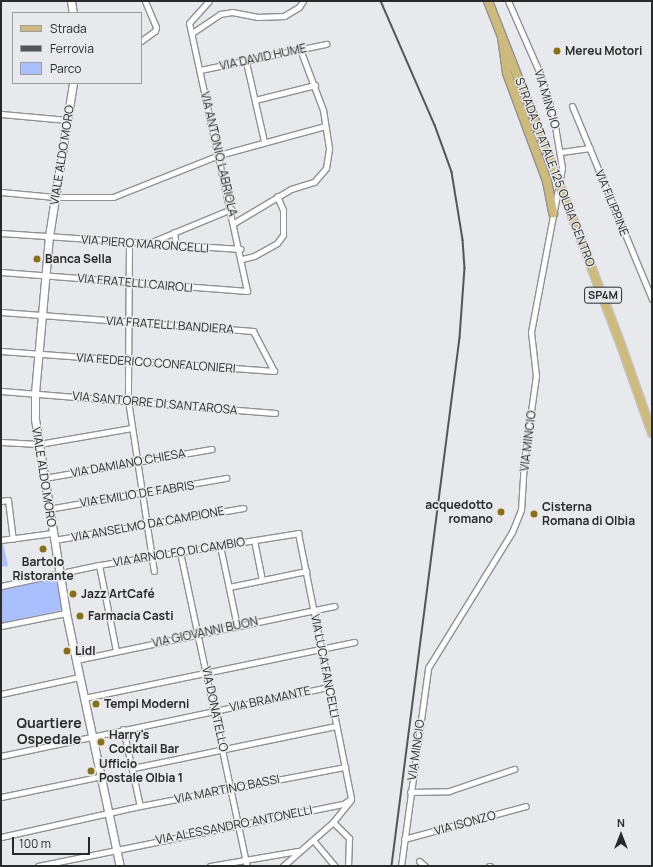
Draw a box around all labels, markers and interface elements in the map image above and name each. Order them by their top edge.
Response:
legend [12,12,142,84]
text: Strada [50,20,87,37]
text: Ferrovia [50,40,94,57]
street label: VIA DAVID HUME [218,41,308,73]
place label: Mereu Motori [565,44,642,58]
marker: Mereu Motori [552,46,562,56]
text: Parco [50,60,81,77]
street label: VIA MINCIO [531,68,563,130]
street label: STRADA STATALE 125 OLBIA CENTRO [512,75,598,269]
street label: VIA ANTONIO LABRIOLA [198,90,240,218]
street label: VIALE ALDO MORO [47,104,77,206]
street label: VIA FILIPPINE [592,168,632,238]
street label: VIA PIERO MARONCELLI [81,232,209,256]
place label: Banca Sella [45,252,112,266]
marker: Banca Sella [32,254,42,264]
street label: VIA FRATELLI CAIROLI [77,271,193,295]
road number: SP4M [584,286,622,304]
street label: VIA FRATELLI BANDIERA [106,313,234,337]
street label: VIA FEDERICO CONFALONIERI [76,350,236,376]
street label: VIA SANTORRE DI SANTAROSA [72,389,238,417]
street label: VIA MINCIO [517,410,539,472]
street label: VIALE ALDO MORO [29,426,59,528]
street label: VIA DAMIANO CHIESA [69,446,187,480]
street label: VIA EMILIO DE FABRIS [79,478,195,510]
place label: acquedotto romano [425,498,493,526]
place label: Cisterna Romana di Olbia [542,500,635,528]
street label: VIA ANSELMO DA CAMPIONE [70,503,226,545]
marker: acquedotto romano [496,507,506,517]
marker: Cisterna Romana di Olbia [529,509,539,519]
street label: VIA ARNOLFO DI CAMBIO [112,534,246,570]
marker: Bartolo Ristorante [38,544,48,554]
place label: Bartolo Ristorante [12,555,74,583]
place label: Jazz ArtCafé [81,587,155,601]
marker: Jazz ArtCafé [68,589,78,599]
place label: Farmacia Casti [88,609,174,623]
marker: Farmacia Casti [75,611,85,621]
street label: VIA LUCA FANCELLI [308,613,342,719]
street label: VIA GIOVANNI BUON [151,614,259,650]
place label: Lidl [75,644,96,658]
marker: Lidl [62,646,72,656]
street label: VIA DONATELLO [199,665,231,753]
street label: VIA BRAMANTE [228,683,312,715]
place label: Tempi Moderni [104,697,189,711]
marker: Tempi Moderni [91,699,101,709]
district label: Quartiere Ospedale [16,715,82,748]
street label: VIA MINCIO [405,719,427,781]
place label: Harry's Cocktail Bar [109,728,179,756]
marker: Harry's Cocktail Bar [96,737,106,747]
place label: Ufficio Postale Olbia 1 [99,757,183,785]
marker: Ufficio Postale Olbia 1 [86,766,96,776]
street label: VIA MARTINO BASSI [173,772,281,806]
street label: VIA ALESSANDRO ANTONELLI [154,803,314,847]
street label: VIA ISONZO [433,808,497,838]
north arrow [601,815,641,855]
text: N [617,815,625,830]
scale bar [14,829,92,855]
text: 100 m [19,835,51,852]

